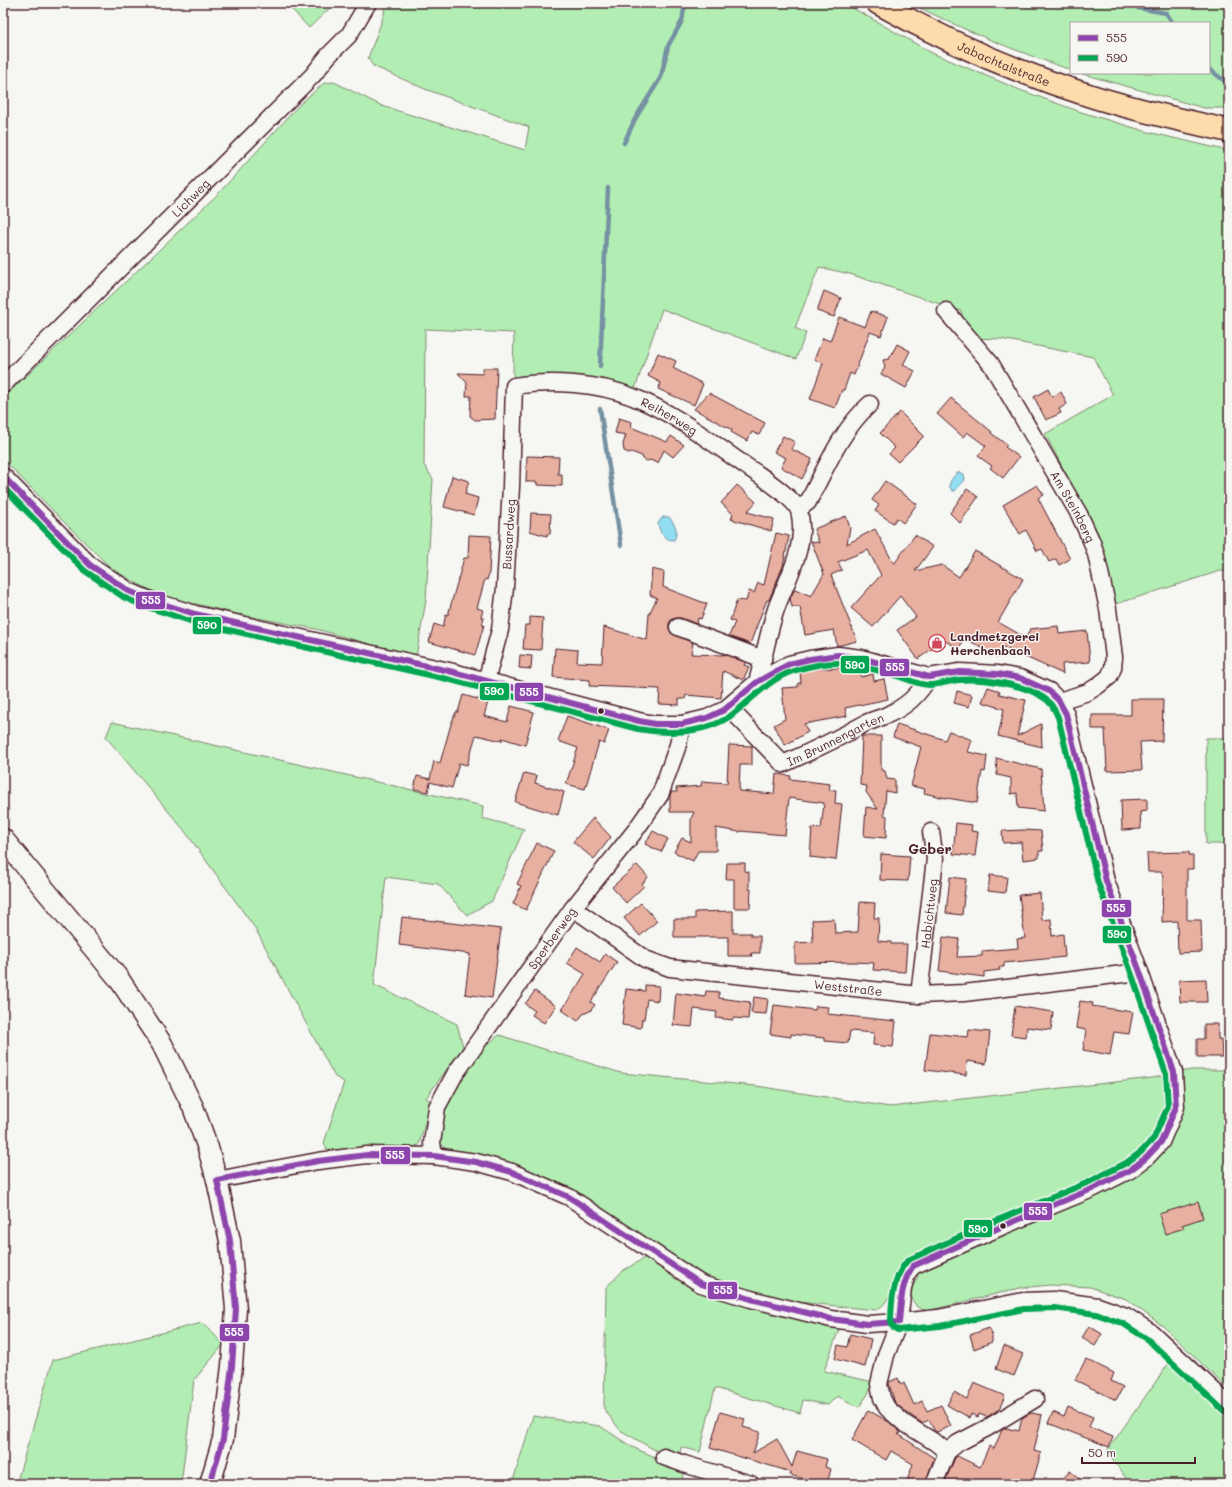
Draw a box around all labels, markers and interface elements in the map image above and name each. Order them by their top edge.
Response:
legend [1070,22,1210,74]
text: 555 [1106,29,1127,45]
street label: Jabachtalstraße [955,37,1052,90]
text: 590 [1106,49,1128,65]
street label: Lichweg [168,175,213,220]
street label: Reiherweg [638,393,701,438]
street label: Am Steinberg [1047,467,1099,545]
street label: Bussardweg [498,499,518,570]
line badge: 555 [135,591,166,610]
text: 555 [141,592,161,607]
line badge: 590 [192,616,222,635]
text: 590 [197,617,217,632]
place label: Landmetzgerei Herchenbach [950,628,1039,658]
shop icon: Landmetzgerei Herchenbach [927,633,947,653]
line badge: 590 [840,655,870,674]
text: 590 [845,657,865,672]
line badge: 555 [879,658,910,677]
text: 555 [885,659,905,674]
line badge: 590 [479,682,510,701]
line badge: 555 [514,682,544,702]
text: 590 [484,683,504,698]
text: 555 [519,684,539,699]
unlabelled marker [596,706,606,716]
street label: Im Brunnengarten [784,709,886,769]
district label: Geber [908,839,952,858]
street label: Habichtweg [917,878,941,949]
line badge: 555 [1101,899,1132,918]
text: 555 [1106,900,1126,915]
street label: Sperberweg [524,904,579,972]
line badge: 590 [1102,925,1132,944]
text: 590 [1107,926,1127,941]
street label: Weststraße [813,976,883,999]
line badge: 555 [380,1146,411,1165]
text: 555 [385,1147,405,1162]
line badge: 555 [1023,1202,1053,1221]
text: 555 [1028,1203,1048,1218]
line badge: 590 [963,1219,993,1238]
text: 590 [968,1221,988,1236]
unlabelled marker [998,1221,1008,1231]
line badge: 555 [707,1281,738,1300]
text: 555 [713,1282,733,1297]
line badge: 555 [219,1323,250,1342]
text: 555 [224,1324,244,1339]
scale bar [1082,1439,1195,1465]
text: 50 m [1088,1444,1116,1460]

